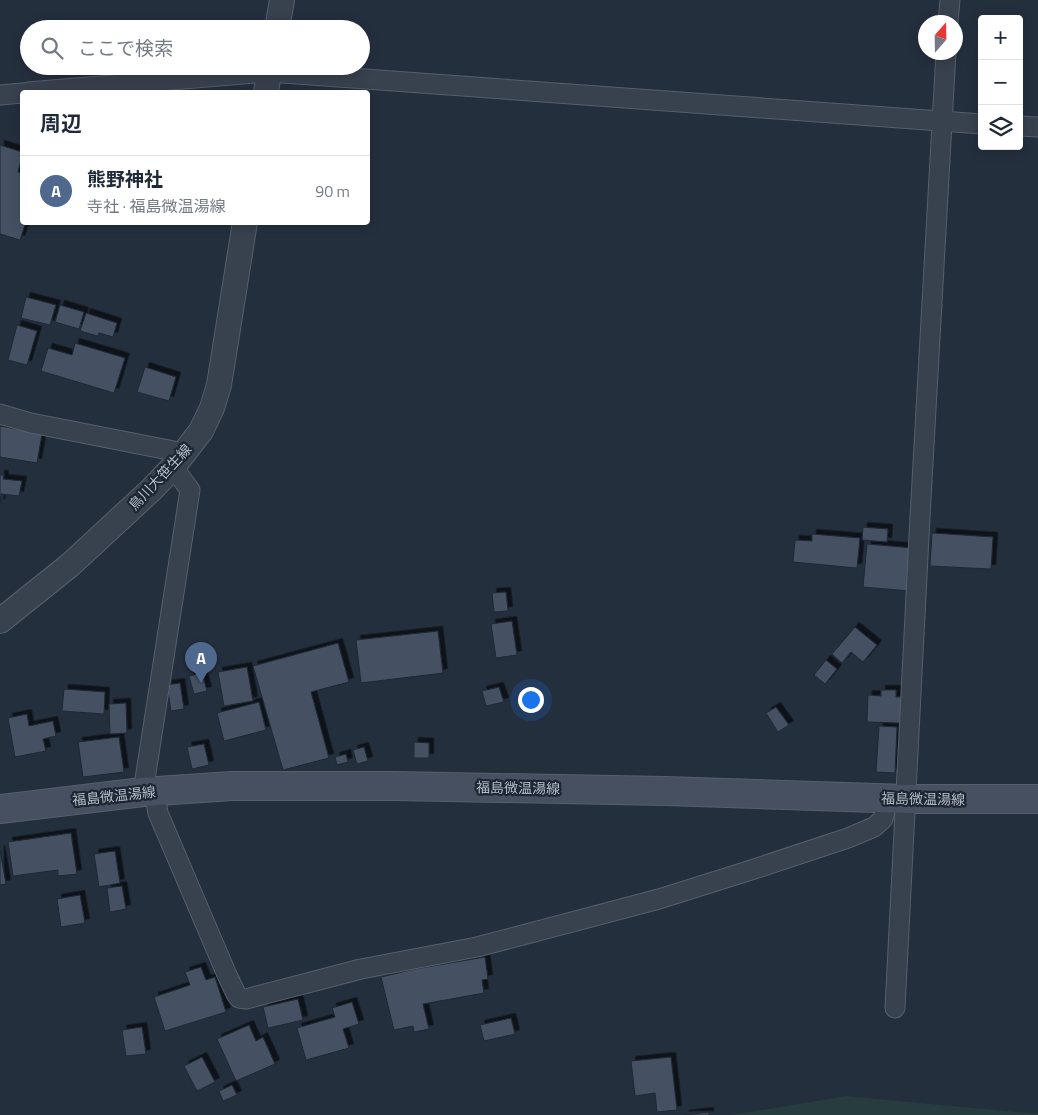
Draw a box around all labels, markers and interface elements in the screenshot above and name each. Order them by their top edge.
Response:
north arrow [918,15,963,60]
map controls [978,15,1023,150]
button: + [978,15,1023,60]
search box [20,20,370,75]
text: ここで検索 [78,33,173,62]
icon: search [38,34,66,62]
button: − [978,60,1023,105]
button: layers [978,105,1023,150]
text: 周辺 [40,107,82,139]
text: 熊野神社 [87,164,163,193]
text: A [51,179,61,203]
text: 90 m [315,179,350,203]
text: 寺社 · 福島微温湯線 [87,194,226,218]
street label: 鳥川大笹生線 [123,439,196,515]
pin: A [185,642,217,683]
your location [518,687,544,713]
street label: 福島微温湯線 [476,776,560,799]
street label: 福島微温湯線 [71,781,157,810]
street label: 福島微温湯線 [881,787,965,810]

